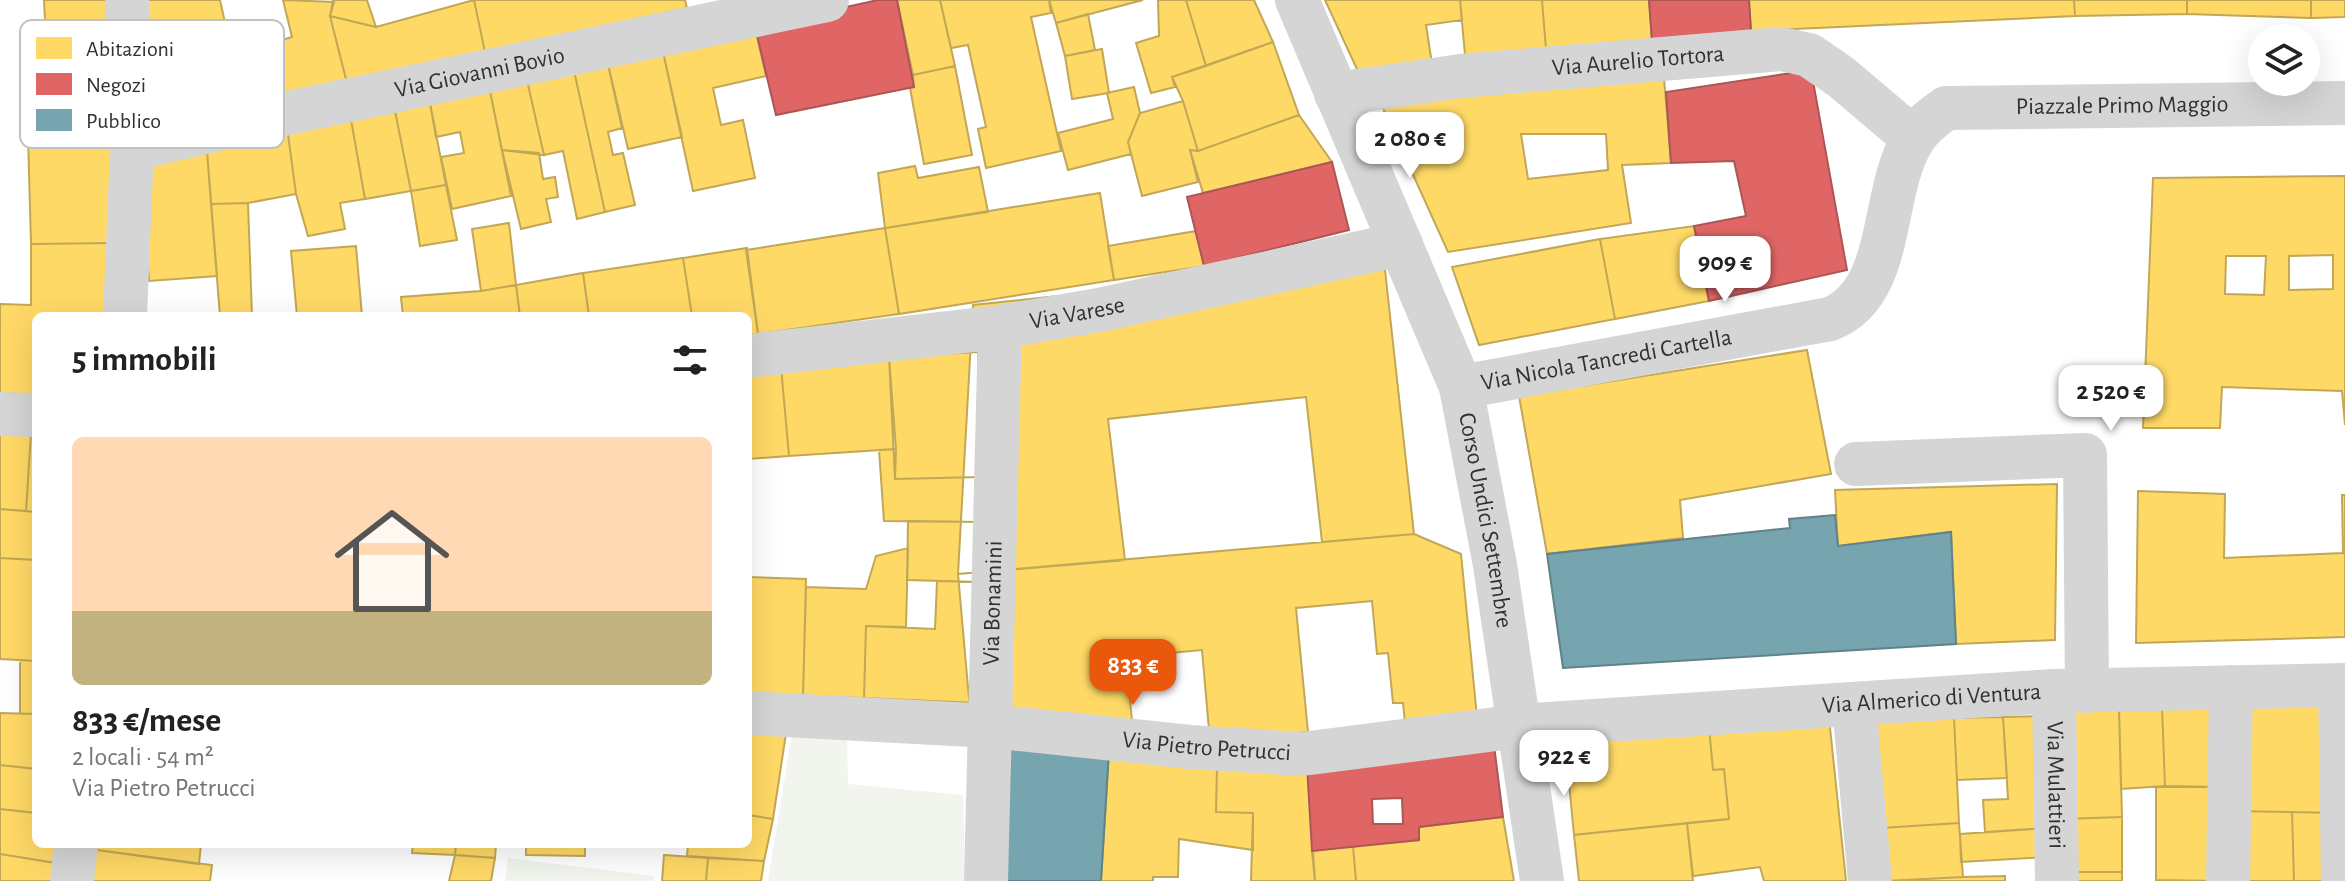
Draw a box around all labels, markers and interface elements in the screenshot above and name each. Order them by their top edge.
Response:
legend [20,20,284,148]
map controls [2248,24,2320,96]
button: layers [2248,24,2320,96]
text: Abitazioni [86,38,174,60]
street label: Via Aurelio Tortora [1551,42,1725,80]
street label: Via Giovanni Bovio [393,43,567,102]
text: Negozi [86,74,146,96]
street label: Piazzale Primo Maggio [2016,92,2229,119]
text: Pubblico [86,110,161,132]
pin: 2 080 € [1336,112,1484,180]
text: 2 080 € [1374,125,1446,151]
pin: 909 € [1669,236,1781,304]
text: 909 € [1698,249,1752,275]
street label: Via Varese [1028,293,1127,334]
street label: Via Nicola Tancredi Cartella [1479,325,1734,395]
icon: filters [668,338,712,382]
text: 5 immobili [72,343,217,377]
pin: 2 520 € [2037,365,2185,433]
text: 2 520 € [2076,378,2146,404]
street label: Corso Undici Settembre [1454,411,1516,630]
icon: home [320,489,464,633]
street label: Via Bonamini [979,540,1007,666]
pin: 833 € [1077,639,1189,707]
text: 833 € [1107,652,1159,678]
street label: Via Almerico di Ventura [1821,680,2042,718]
text: 833 €/mese [72,704,221,738]
street label: Via Mulattieri [2042,721,2068,849]
street label: Via Pietro Petrucci [1121,728,1292,765]
pin: 922 € [1508,730,1620,798]
text: 922 € [1537,743,1591,769]
text: 2 locali · 54 m² [72,744,214,770]
text: Via Pietro Petrucci [72,775,255,801]

